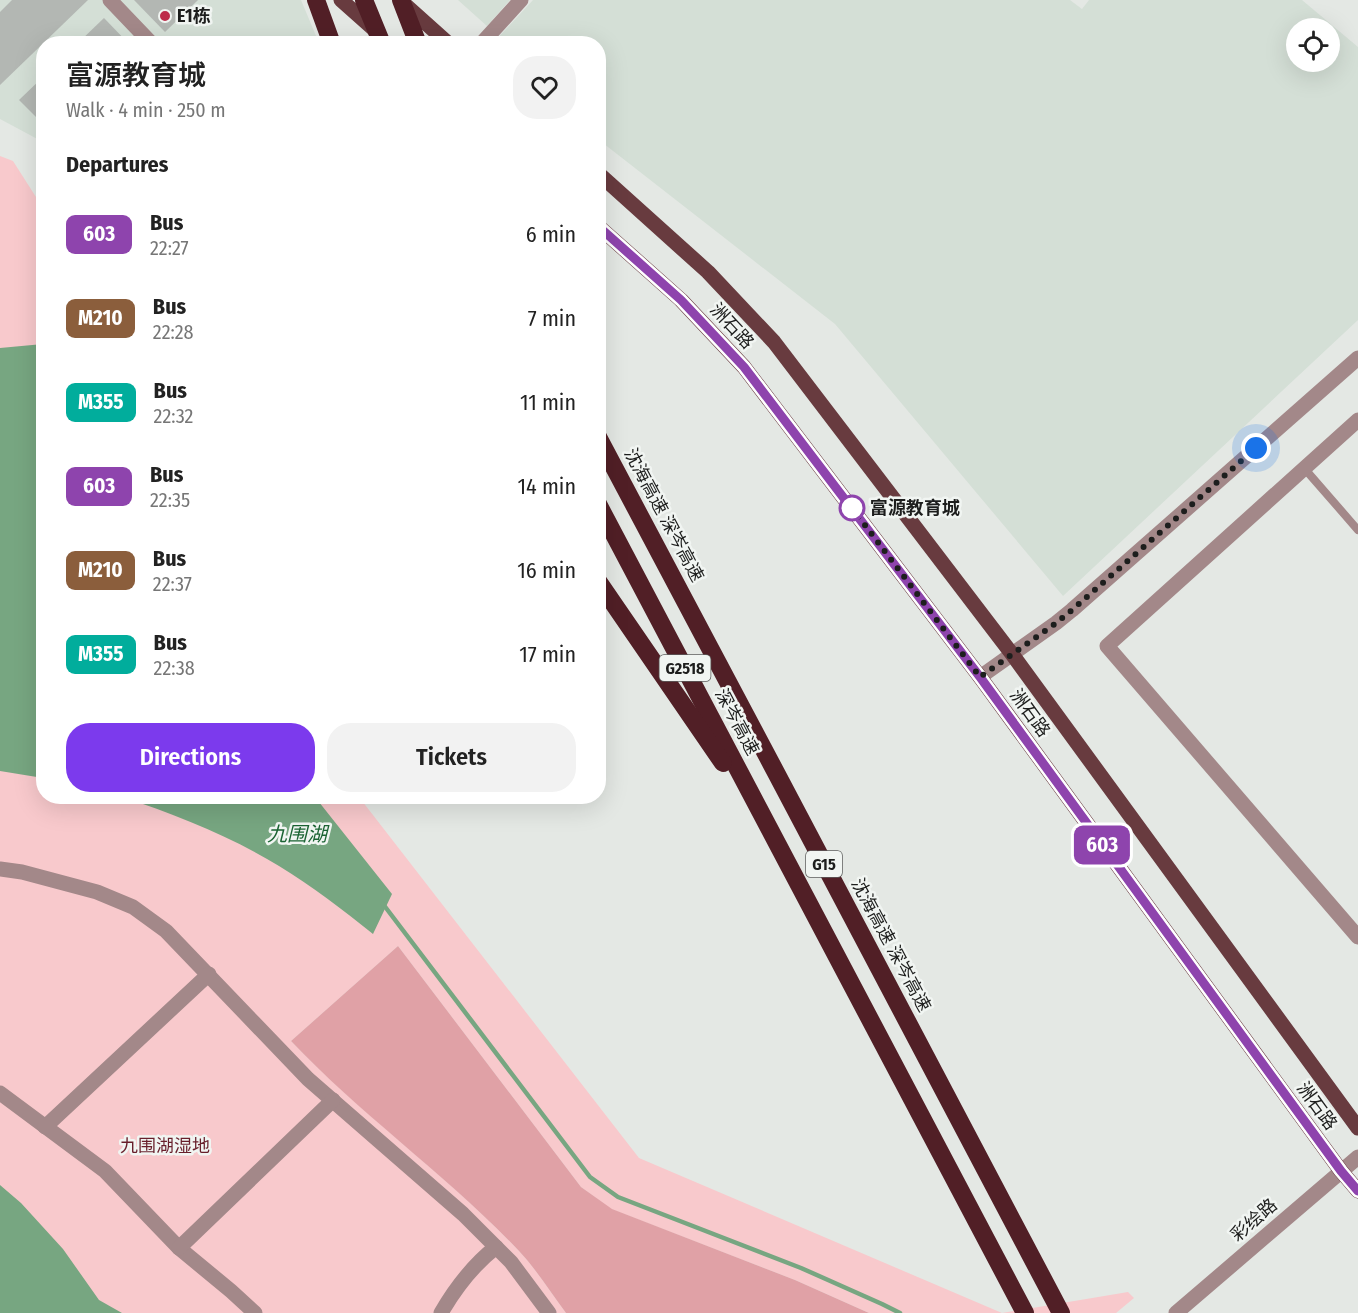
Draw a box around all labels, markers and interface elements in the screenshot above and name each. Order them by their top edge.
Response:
place label: E1栋 [177,5,211,27]
marker: E1栋 [158,9,172,23]
map controls [1286,18,1340,72]
button: locate [1286,18,1340,72]
button: heart [513,56,576,119]
text: 富源教育城 [66,59,206,92]
text: Walk · 4 min · 250 m [66,98,226,122]
text: Departures [66,151,168,178]
text: Bus [150,209,183,236]
text: 603 [83,221,115,247]
text: 6 min [526,221,576,248]
text: 22:27 [150,236,189,260]
text: Bus [153,293,186,320]
street label: 洲石路 [706,299,758,353]
text: M210 [78,305,123,331]
text: 7 min [528,305,576,332]
text: 22:28 [153,320,194,344]
text: Bus [154,377,187,404]
text: M355 [78,389,124,415]
text: 11 min [520,389,576,416]
text: 22:32 [154,404,193,428]
your location [1241,433,1271,463]
street label: 沈海高速 深岑高速 [619,444,709,586]
text: Bus [150,461,183,488]
text: 603 [83,473,115,499]
text: 14 min [518,473,576,500]
text: 22:35 [150,488,190,512]
marker: 富源教育城 [839,495,865,521]
place label: 富源教育城 [870,497,960,519]
text: Bus [153,545,186,572]
text: M210 [78,557,123,583]
text: 16 min [517,557,576,584]
text: 22:37 [153,572,192,596]
text: Bus [154,629,187,656]
text: M355 [78,641,124,667]
text: 17 min [519,641,576,668]
road number: G2518 [660,655,710,681]
text: 22:38 [154,656,195,680]
street label: 深岑高速 [710,685,764,759]
street label: 洲石路 [1005,685,1055,741]
button: Directions [66,723,315,792]
button: Tickets [327,723,576,792]
water label: 九围湖 [267,822,330,846]
line badge: 603 [1068,826,1136,864]
text: 603 [1086,832,1118,858]
road number: G15 [806,851,842,877]
street label: 沈海高速 深岑高速 [846,874,936,1016]
street label: 洲石路 [1292,1078,1342,1134]
park label: 九围湖湿地 [120,1135,210,1157]
street label: 彩绘路 [1226,1194,1282,1246]

